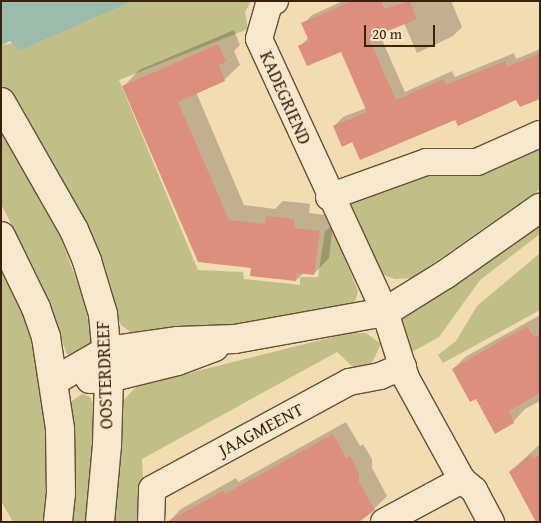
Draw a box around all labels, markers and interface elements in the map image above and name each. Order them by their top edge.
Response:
scale bar [366,15,437,47]
text: 20 m [372,23,402,44]
street label: KADEGRIEND [255,48,315,148]
street label: OOSTERDREEF [92,320,118,430]
street label: JAAGMEENT [215,399,307,461]

